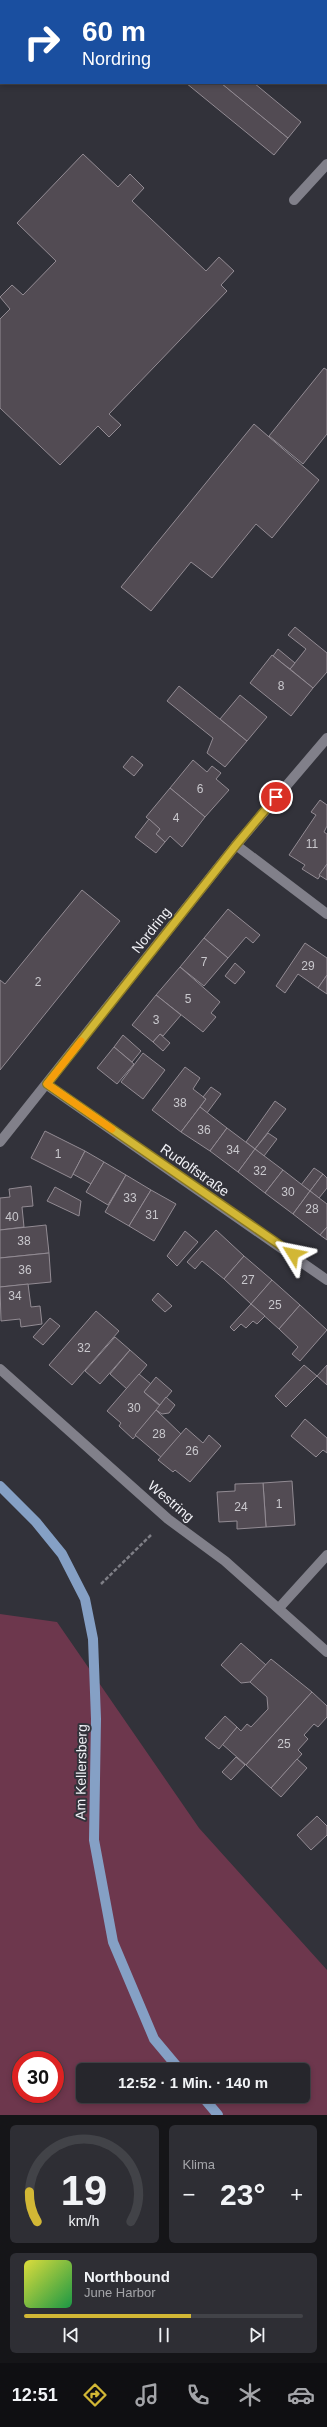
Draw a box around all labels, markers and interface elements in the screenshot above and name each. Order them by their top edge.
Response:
icon: right [16,16,68,68]
text: 60 m [82,16,146,47]
text: Nordring [82,49,151,69]
house number: 8 [278,679,285,693]
pin [259,780,293,814]
house number: 6 [197,782,204,796]
icon: arrive [265,786,287,808]
house number: 4 [173,811,180,825]
house number: 11 [306,837,319,851]
street label: Nordring [128,904,174,956]
house number: 7 [201,955,208,969]
house number: 29 [301,959,315,973]
house number: 2 [35,975,42,989]
house number: 5 [185,992,192,1006]
house number: 3 [153,1013,160,1027]
house number: 38 [173,1096,187,1110]
house number: 36 [197,1123,211,1137]
street label: Rudolfstraße [158,1140,233,1200]
house number: 34 [226,1143,240,1157]
house number: 1 [55,1147,62,1161]
house number: 32 [253,1164,267,1178]
house number: 30 [281,1185,295,1199]
house number: 33 [123,1191,137,1205]
house number: 28 [305,1202,319,1216]
house number: 31 [145,1208,159,1222]
house number: 40 [5,1210,19,1224]
position arrow [272,1233,314,1275]
house number: 38 [17,1234,31,1248]
house number: 36 [18,1263,32,1277]
house number: 27 [241,1273,255,1287]
house number: 34 [8,1289,22,1303]
house number: 25 [268,1298,282,1312]
house number: 32 [77,1341,91,1355]
house number: 30 [127,1401,141,1415]
house number: 28 [152,1427,166,1441]
house number: 26 [185,1444,199,1458]
street label: Westring [145,1477,197,1525]
house number: 1 [276,1497,283,1511]
house number: 24 [234,1500,248,1514]
street label: Am Kellersberg [72,1724,90,1820]
house number: 25 [277,1737,291,1751]
speed limit sign: 30 [12,2051,64,2103]
text: 12:52 · 1 Min. · 140 m [118,2074,268,2091]
text: Klima [183,2157,215,2172]
text: 19 [61,2167,107,2214]
text: 23° [220,2178,265,2211]
text: − [183,2182,195,2207]
text: + [290,2182,303,2207]
text: km/h [69,2213,100,2229]
text: Northbound [84,2268,170,2285]
text: June Harbor [84,2285,156,2300]
icon: previous [60,2324,82,2346]
icon: pause [153,2324,175,2346]
icon: next [246,2324,268,2346]
icon: directions [81,2381,109,2409]
icon: music [133,2381,161,2409]
icon: phone [184,2381,212,2409]
icon: climate [236,2381,264,2409]
icon: car [287,2381,315,2409]
text: 12:51 [12,2385,58,2405]

